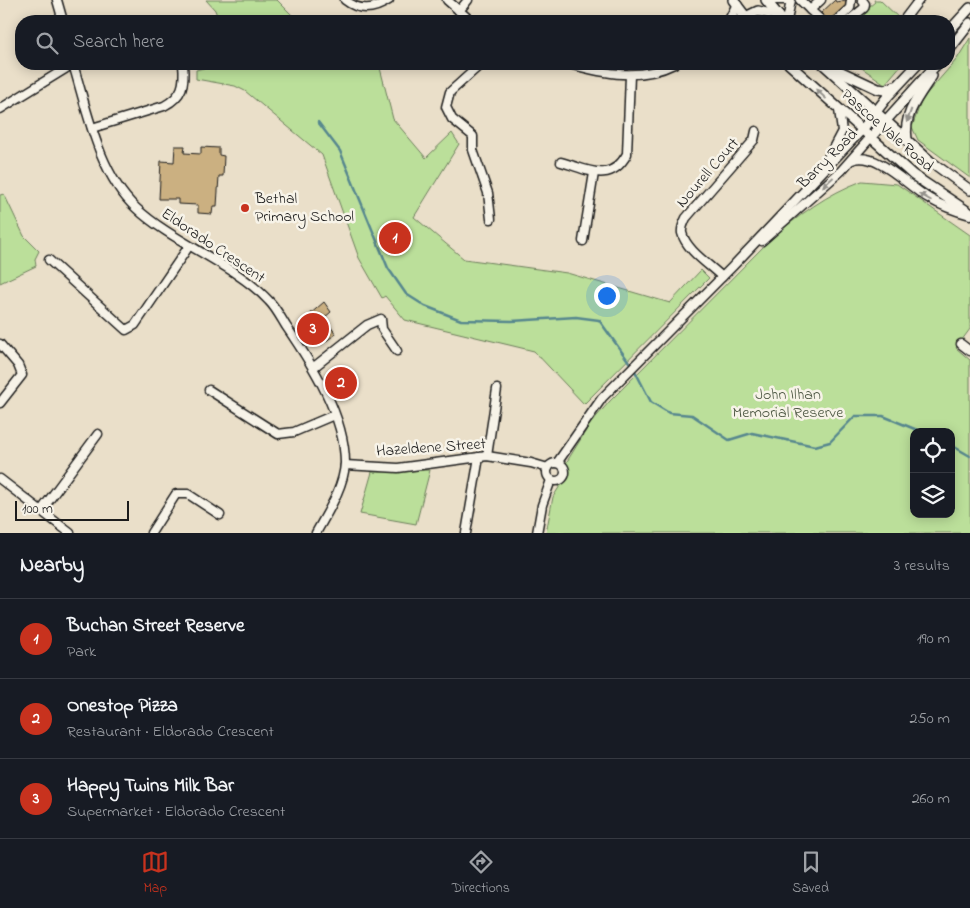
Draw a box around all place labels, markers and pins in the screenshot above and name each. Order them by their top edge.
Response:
place label: Bethal Primary School [254,187,354,229]
marker: Bethal Primary School [239,202,251,214]
pin: 1 [379,219,411,257]
pin: 3 [297,310,329,348]
pin: 2 [325,364,357,402]

